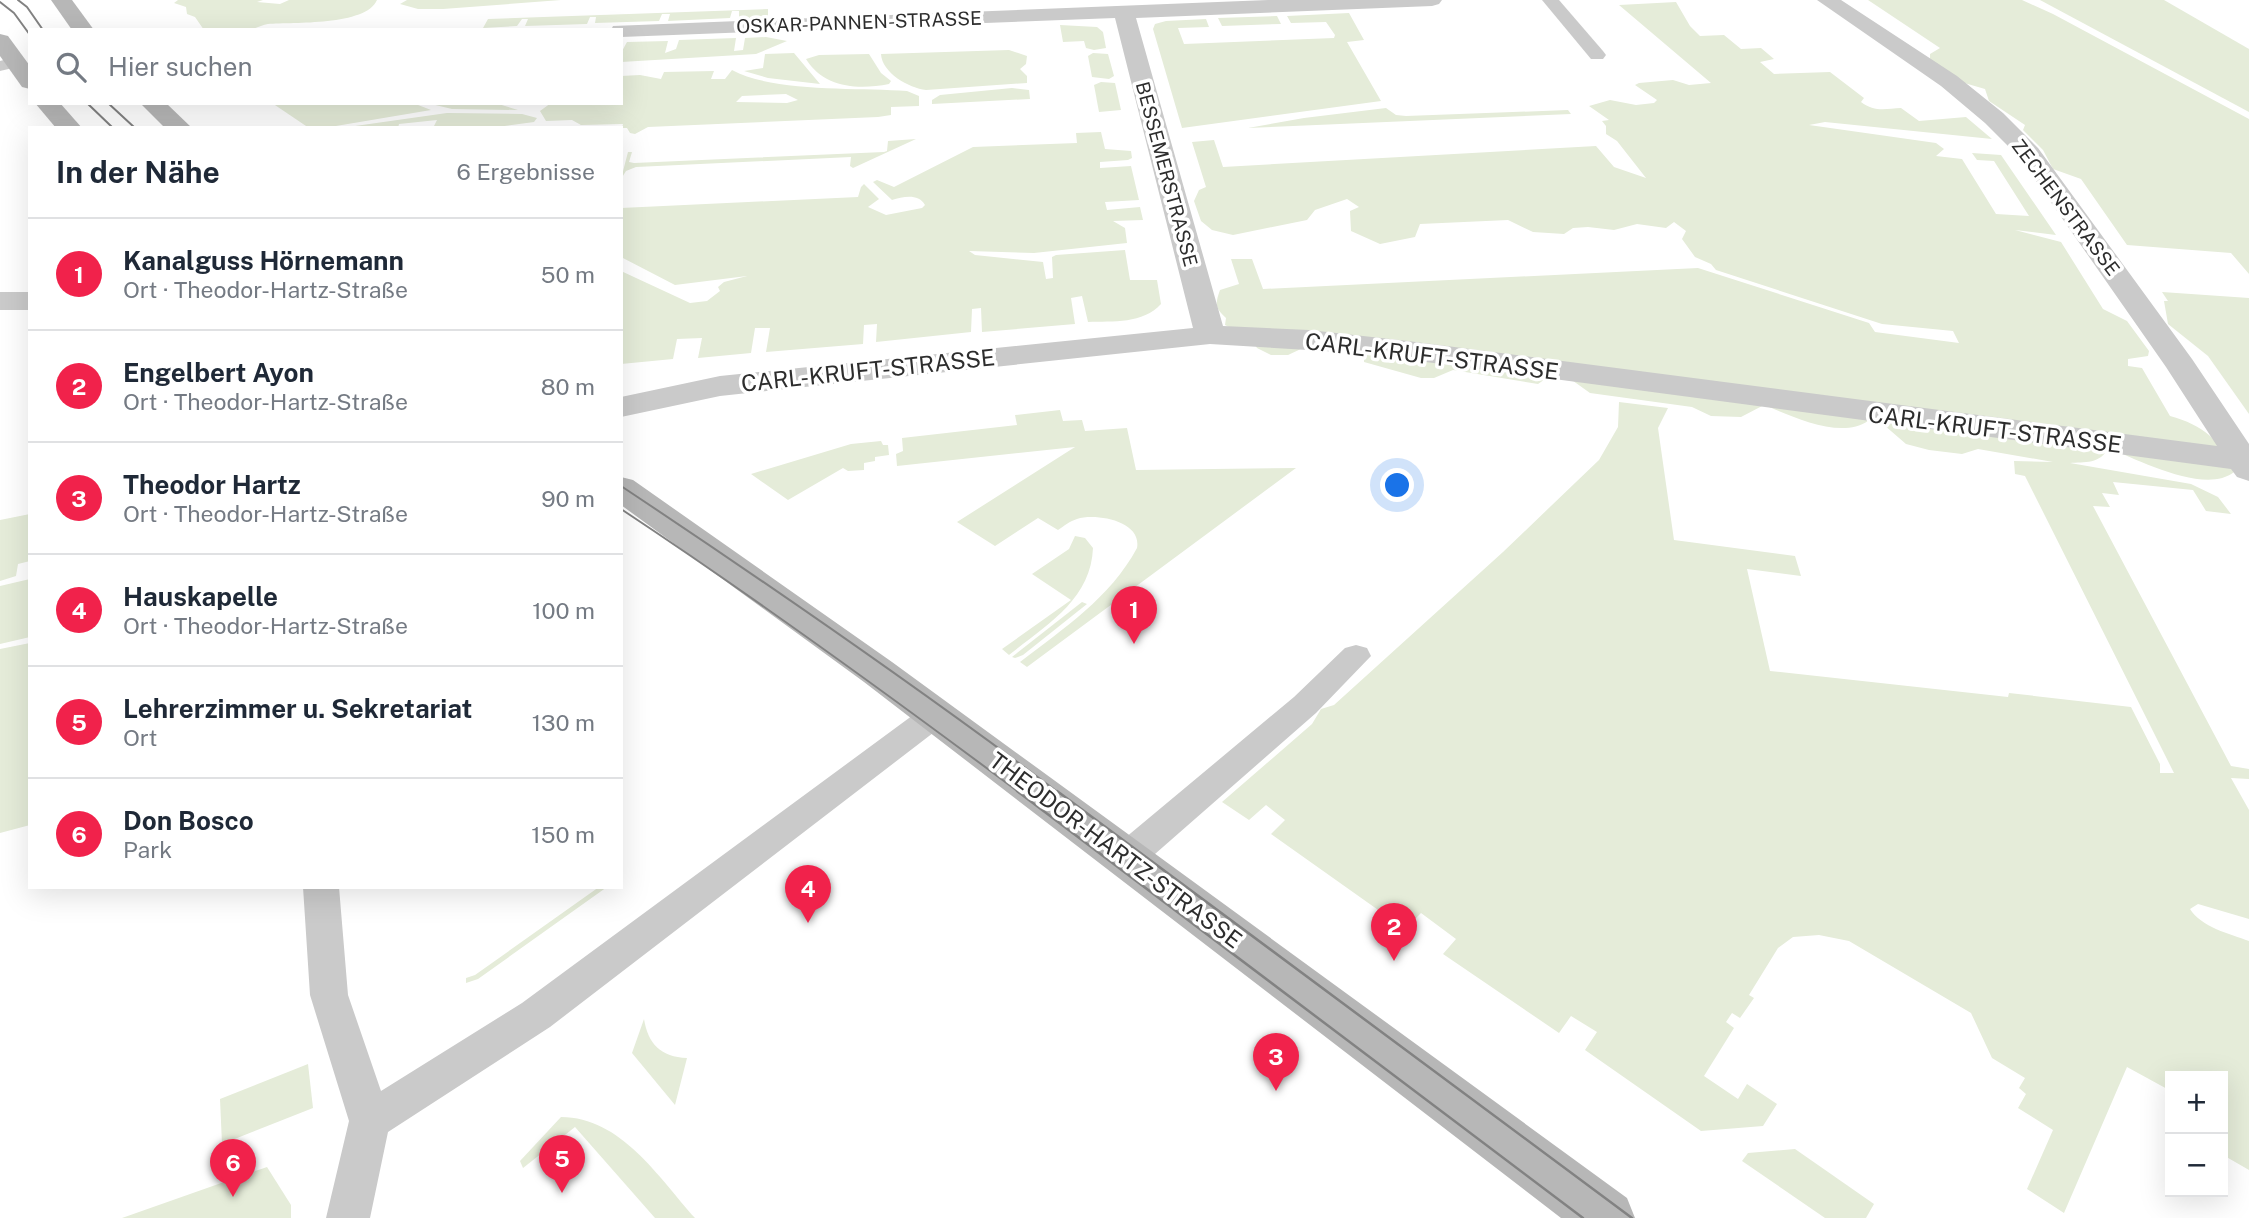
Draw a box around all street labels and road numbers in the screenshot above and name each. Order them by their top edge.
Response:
street label: OSKAR-PANNEN-STRASSE [736,7,982,37]
street label: BESSEMERSTRASSE [1132,79,1202,269]
street label: ZECHENSTRASSE [2008,135,2124,279]
street label: CARL-KRUFT-STRASSE [1304,327,1560,385]
street label: CARL-KRUFT-STRASSE [740,343,996,397]
street label: CARL-KRUFT-STRASSE [1867,400,2123,458]
street label: THEODOR-HARTZ-STRASSE [985,746,1247,954]

